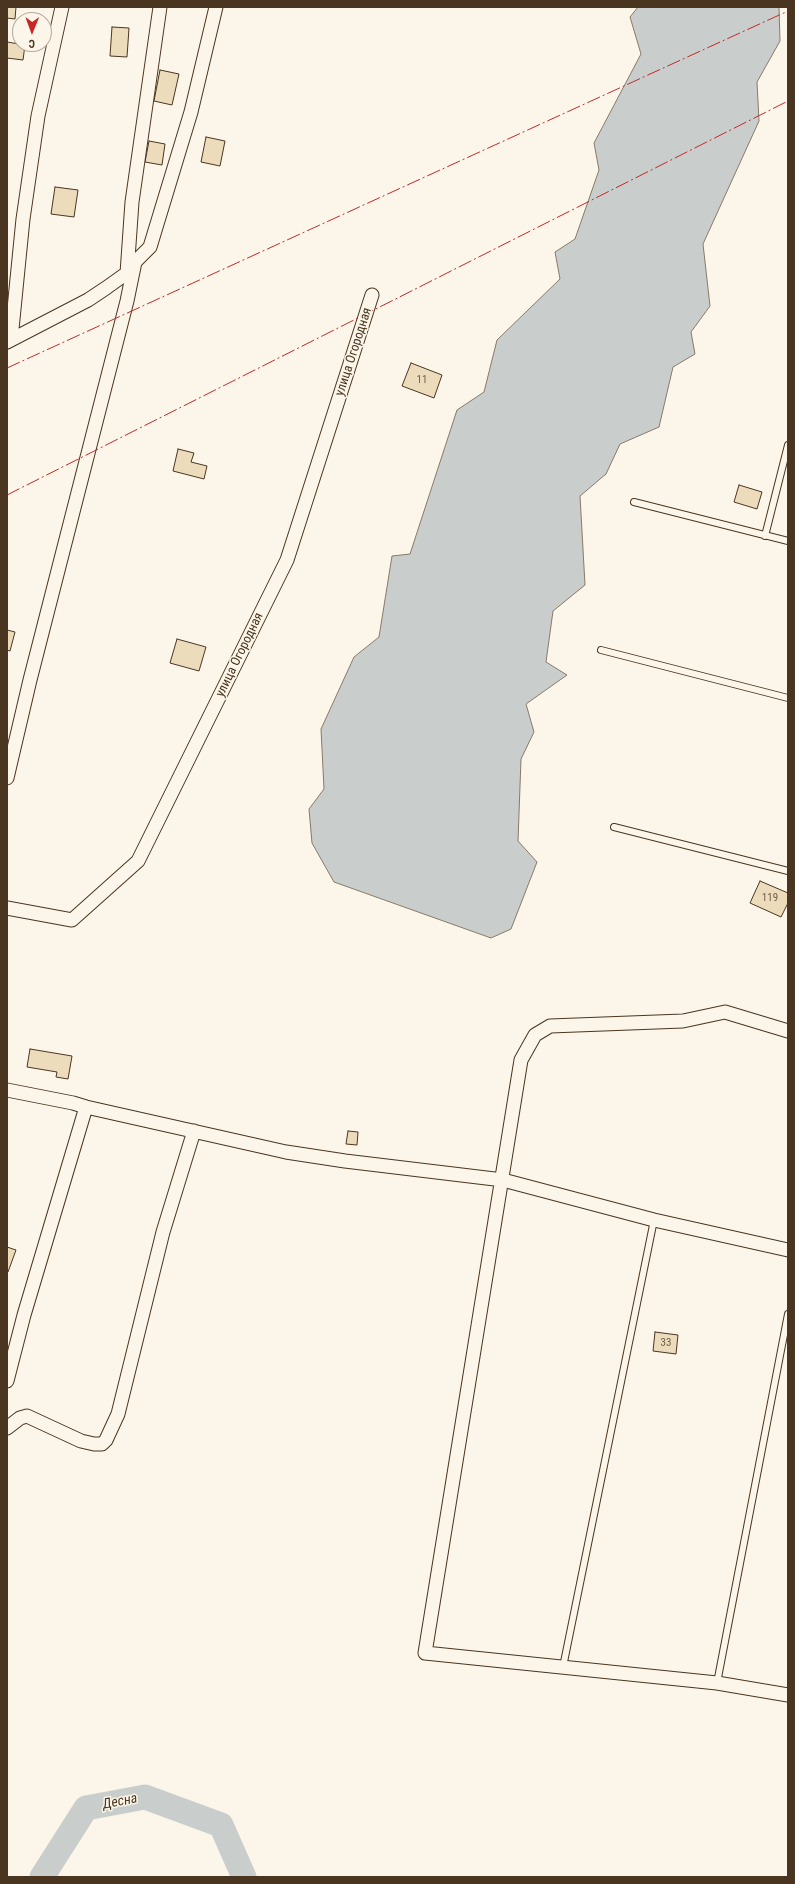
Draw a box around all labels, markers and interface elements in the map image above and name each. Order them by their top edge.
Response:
north arrow [12,12,52,52]
text: С [29,37,35,50]
street label: улица Огородная [332,306,376,398]
house number: 11 [417,373,427,387]
street label: улица Огородная [213,610,267,700]
house number: 119 [762,891,778,905]
house number: 33 [661,1336,671,1350]
water label: Десна [101,1790,139,1814]

